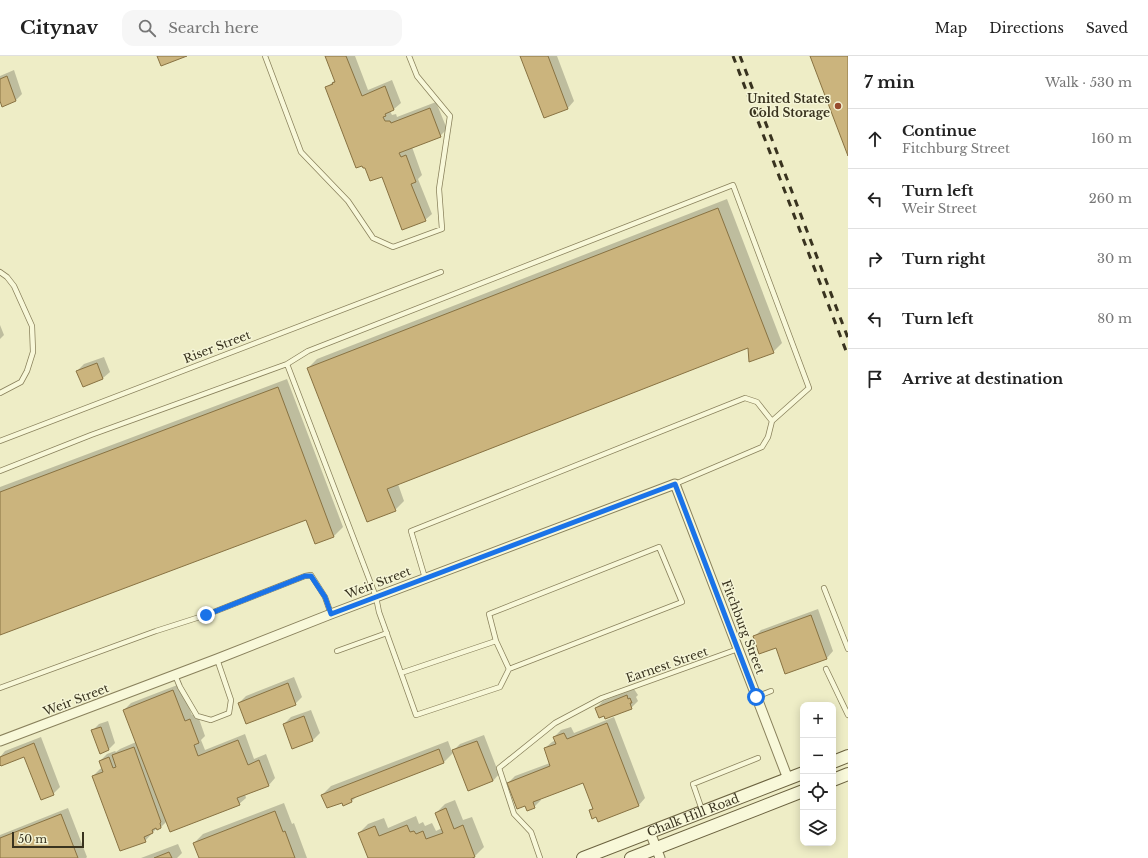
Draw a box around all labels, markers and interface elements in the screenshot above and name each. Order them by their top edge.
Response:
search box [122,10,402,46]
text: Citynav [20,16,98,39]
icon: search [136,17,158,39]
text: Search here [168,18,259,37]
text: Map [935,19,967,37]
text: Directions [989,19,1064,37]
text: Saved [1086,19,1128,37]
text: 7 min [864,72,915,93]
text: Walk · 530 m [1045,74,1132,91]
place label: United States Cold Storage [747,91,830,120]
marker: United States Cold Storage [833,101,843,111]
text: Continue [902,121,977,140]
icon: ahead [864,128,886,150]
text: 160 m [1091,130,1132,147]
text: Fitchburg Street [902,140,1010,157]
text: Turn left [902,181,973,200]
icon: left [864,188,886,210]
text: 260 m [1089,190,1132,207]
text: Weir Street [902,200,977,217]
icon: right [864,248,886,270]
text: Turn right [902,249,985,268]
text: 30 m [1097,250,1132,267]
icon: left [864,308,886,330]
text: Turn left [902,309,973,328]
text: 80 m [1097,310,1132,327]
street label: Riser Street [181,327,253,366]
icon: arrive [864,368,886,390]
text: Arrive at destination [902,369,1063,388]
street label: Weir Street [342,563,413,602]
street label: Fitchburg Street [719,578,768,676]
route end [197,606,215,624]
street label: Earnest Street [624,643,710,686]
street label: Weir Street [40,680,111,719]
route start [747,688,765,706]
map controls [800,702,836,846]
button: + [800,702,836,738]
button: − [800,738,836,774]
button: locate [800,774,836,810]
street label: Chalk Hill Road [645,790,741,840]
button: layers [800,810,836,846]
scale bar [12,830,84,849]
text: 50 m [18,832,47,846]

